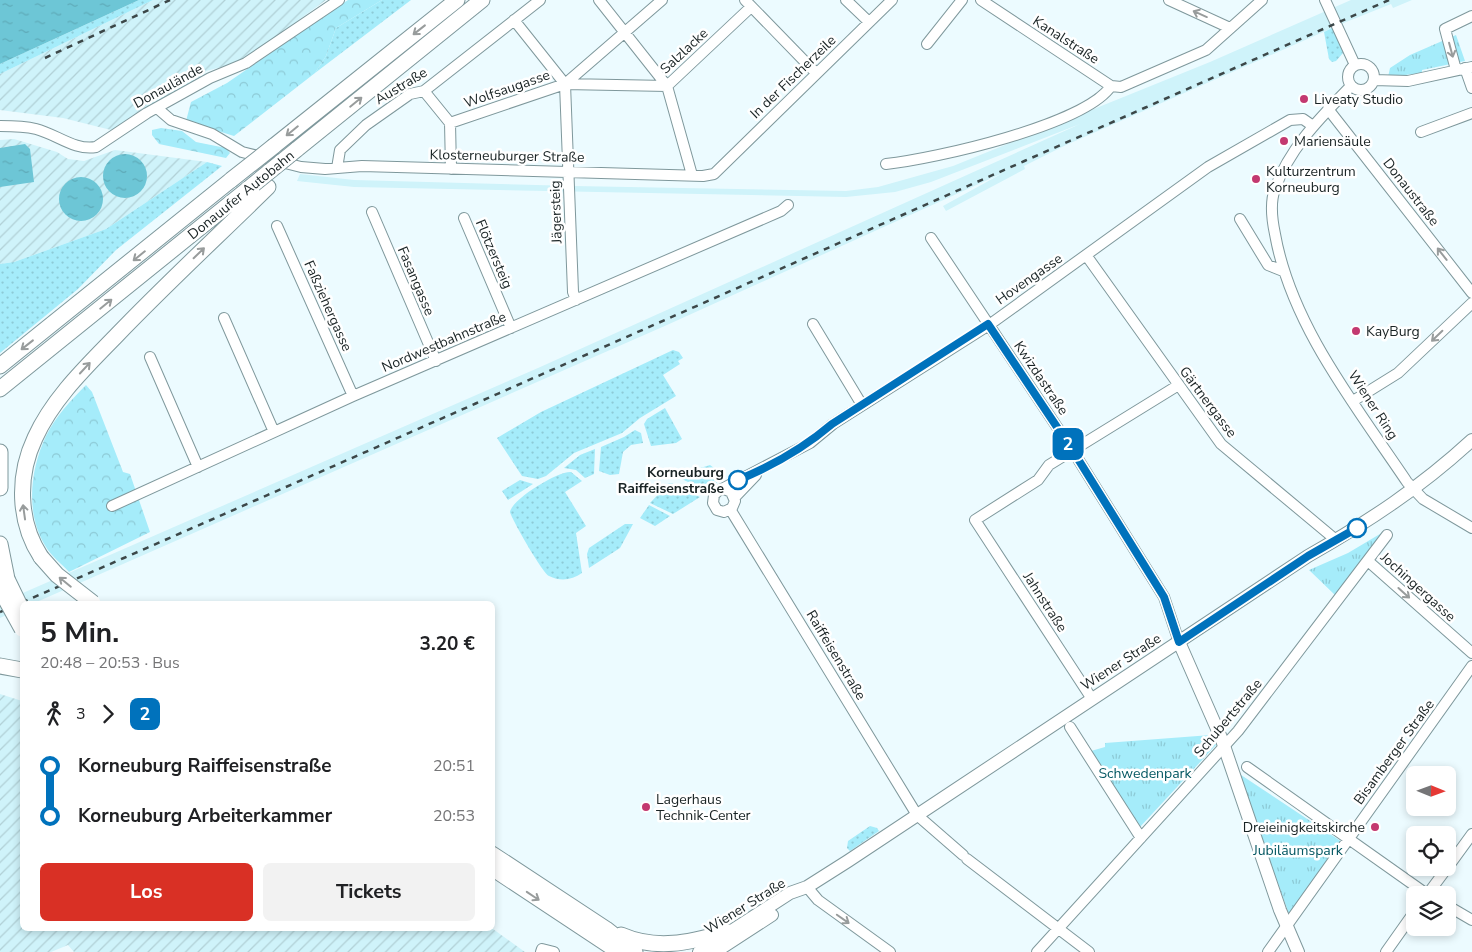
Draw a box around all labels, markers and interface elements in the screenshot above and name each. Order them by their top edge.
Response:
one-way arrow [1193,8,1208,18]
street label: Kanalstraße [1029,11,1103,69]
street label: Salzlacke [656,24,712,78]
one-way arrow [413,25,426,36]
street label: In der Fischerzeile [746,31,840,123]
one-way arrow [1446,41,1456,57]
street label: Donaulände [130,59,206,113]
street label: Austraße [371,63,431,109]
street label: Wolfsaugasse [462,65,552,113]
place label: Liveaty Studio [1314,90,1403,109]
marker: Liveaty Studio [1298,93,1310,105]
one-way arrow [349,97,362,108]
one-way arrow [286,126,299,137]
place label: Mariensäule [1294,132,1371,151]
marker: Mariensäule [1278,135,1290,147]
street label: Klosterneuburger Straße [429,145,585,167]
street label: Donauufer Autobahn [184,146,298,244]
street label: Donaustraße [1378,154,1444,230]
place label: Kulturzentrum Korneuburg [1266,162,1356,197]
marker: Kulturzentrum Korneuburg [1250,173,1262,185]
street label: Jägersteig [545,180,567,245]
street label: Flötzersteig [471,216,517,292]
street label: Fasangasse [393,243,439,319]
one-way arrow [193,247,206,259]
one-way arrow [1437,247,1447,261]
street label: Hovengasse [992,249,1066,309]
one-way arrow [133,250,146,261]
street label: Faßziehergasse [299,258,357,354]
one-way arrow [99,299,112,310]
street label: Nordwestbahnstraße [379,307,509,377]
place label: KayBurg [1366,322,1420,341]
marker: KayBurg [1350,325,1362,337]
one-way arrow [1430,330,1443,342]
street label: Kwizdastraße [1009,337,1073,419]
one-way arrow [21,339,34,350]
one-way arrow [79,362,91,375]
street label: Gärtnergasse [1175,362,1241,442]
street label: Wiener Ring [1344,367,1402,443]
line badge: 2 [1052,428,1084,460]
text: 2 [1063,432,1073,456]
place label: Korneuburg Raiffeisenstraße [618,463,724,498]
marker: Korneuburg Raiffeisenstraße [728,470,748,490]
one-way arrow [19,505,29,521]
unlabelled marker [1347,518,1367,538]
street label: Jochingergasse [1376,547,1460,626]
street label: Jahnstraße [1018,568,1071,636]
one-way arrow [59,577,72,588]
one-way arrow [1397,587,1410,598]
street label: Raiffeisenstraße [802,607,870,703]
text: 5 Min. [40,614,119,652]
street label: Wiener Straße [1077,629,1165,695]
text: 3.20 € [420,631,475,657]
text: 20:48 – 20:53 · Bus [40,652,180,674]
street label: Schubertstraße [1190,675,1266,761]
street label: Bisamberger Straße [1349,696,1439,808]
icon: walk [40,700,68,728]
icon: forward [94,700,122,728]
text: 2 [140,702,150,726]
text: 3 [76,703,86,725]
text: Korneuburg Raiffeisenstraße [78,753,332,779]
text: 20:51 [433,755,475,777]
park label: Schwedenpark [1098,764,1193,783]
north arrow [1406,766,1456,816]
map controls [1406,766,1456,936]
place label: Lagerhaus Technik-Center [656,790,751,825]
marker: Lagerhaus Technik-Center [640,801,652,813]
text: Korneuburg Arbeiterkammer [78,803,332,829]
text: 20:53 [433,805,475,827]
place label: Dreieinigkeitskirche [1243,818,1365,837]
marker: Dreieinigkeitskirche [1369,821,1381,833]
button: locate [1406,826,1456,876]
park label: Jubiläumspark [1252,841,1344,860]
button: Los [40,863,253,921]
button: Tickets [263,863,475,921]
street label: Wiener Straße [701,874,789,938]
button: layers [1406,886,1456,936]
one-way arrow [526,891,540,901]
one-way arrow [836,913,849,924]

